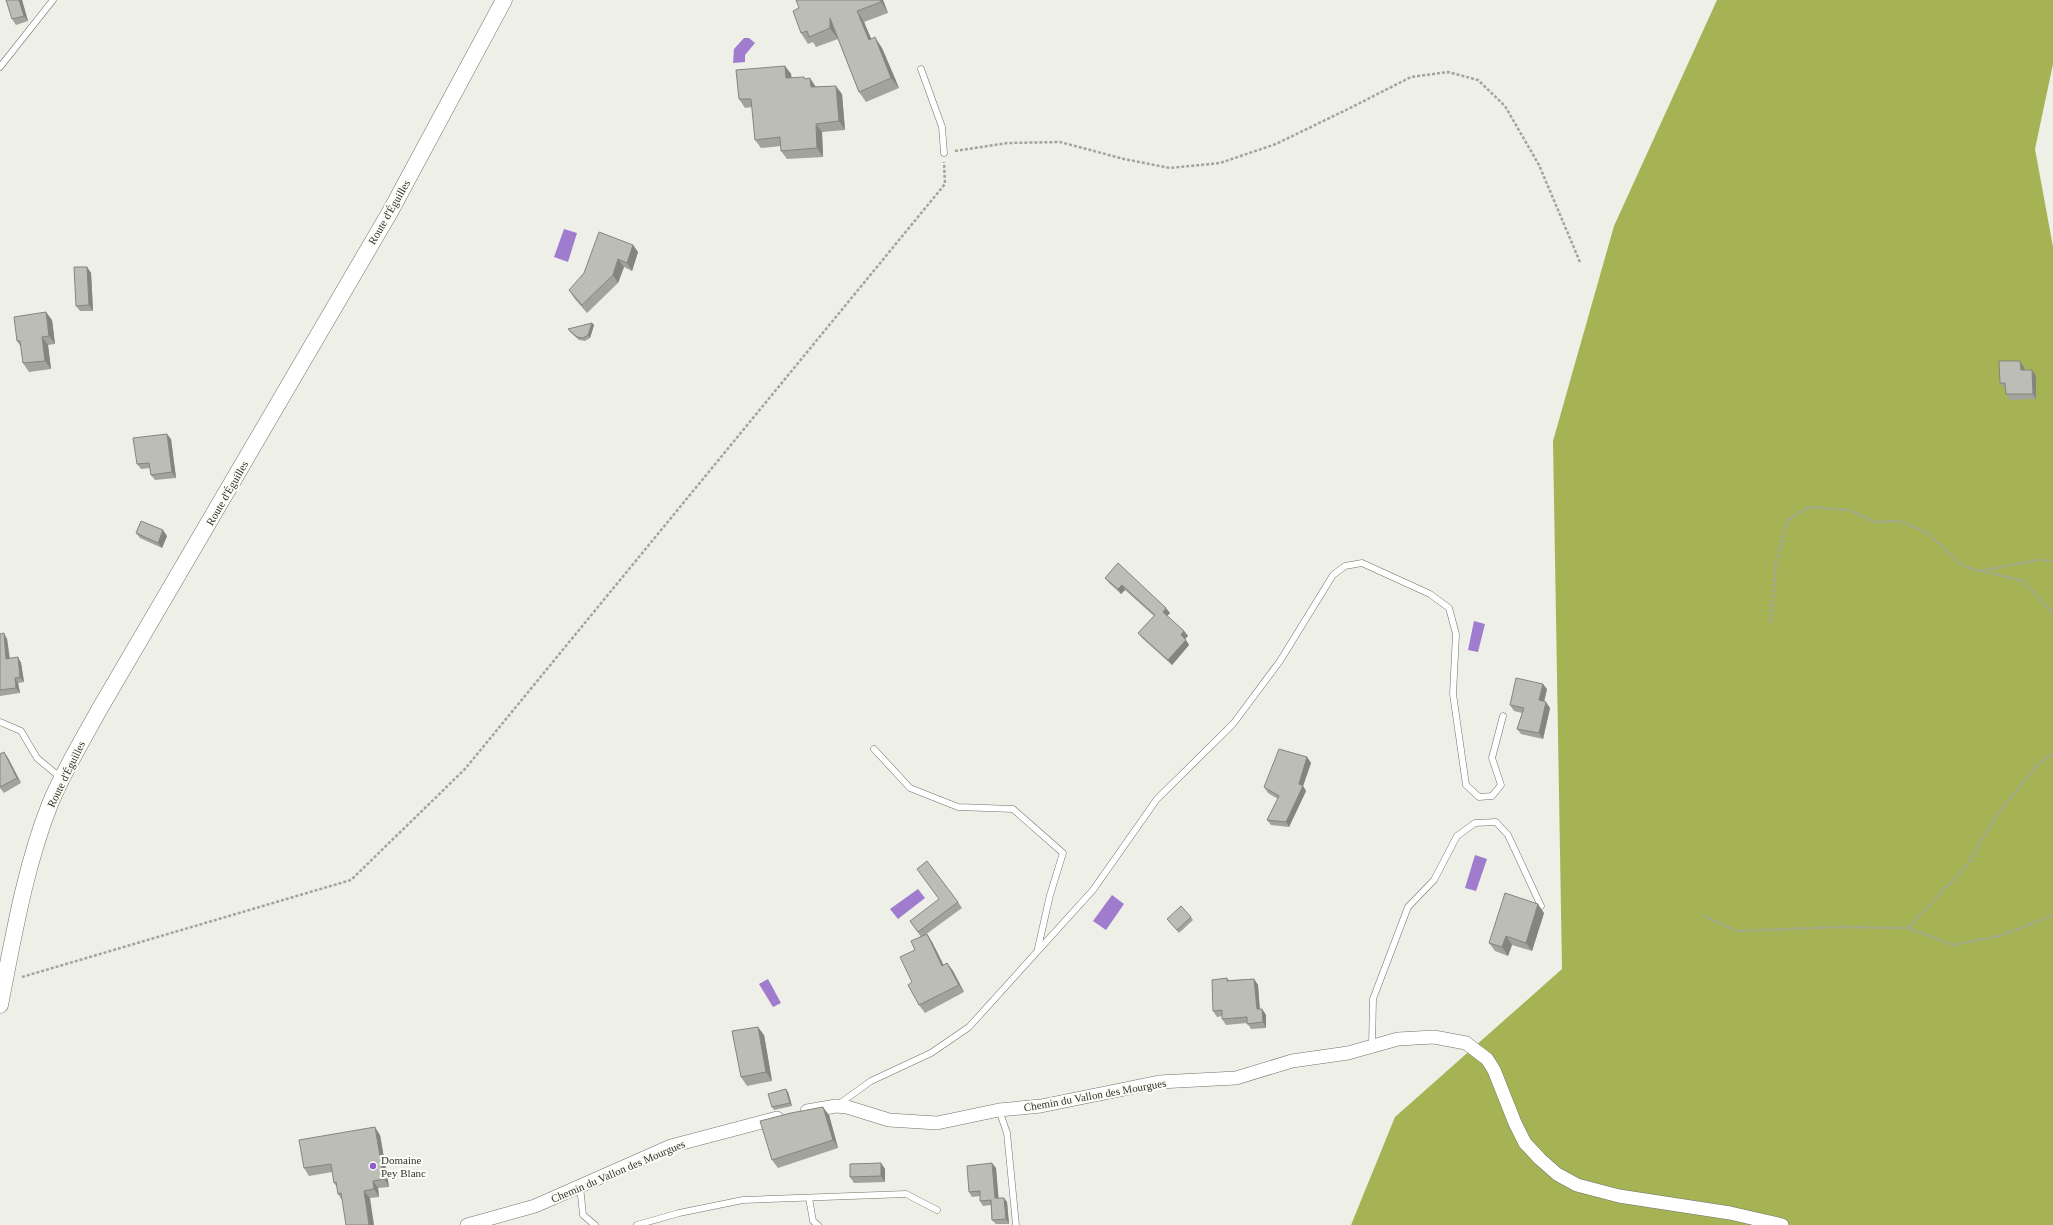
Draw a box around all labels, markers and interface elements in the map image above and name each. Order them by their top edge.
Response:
street label: Route d'Éguilles [366,178,412,246]
street label: Route d'Éguilles [204,459,250,527]
street label: Route d'Éguilles [45,739,87,809]
street label: Chemin du Vallon des Mourgues [1023,1077,1167,1113]
street label: Chemin du Vallon des Mourgues [549,1137,687,1205]
place label: Domaine Pey Blanc [381,1154,426,1179]
marker: Domaine Pey Blanc [368,1161,378,1171]

